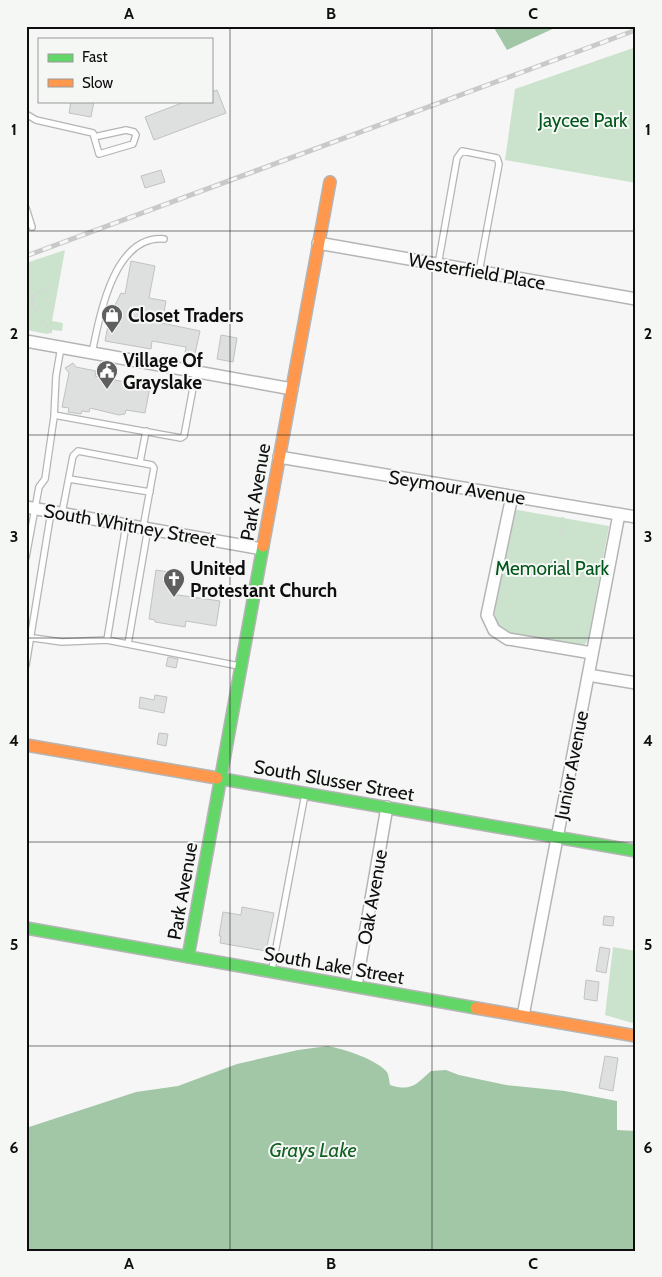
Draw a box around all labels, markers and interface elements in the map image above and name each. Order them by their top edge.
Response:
text: A [124,4,134,23]
text: B [326,4,336,23]
text: C [528,4,538,23]
legend [38,38,212,102]
text: Fast [82,48,107,66]
text: Slow [82,74,113,92]
park label: Jaycee Park [537,109,628,132]
text: 1 [11,120,17,139]
text: 1 [645,120,651,139]
street label: Westerfield Place [407,248,547,295]
shop icon: Closet Traders [100,303,124,334]
place label: Closet Traders [128,304,243,327]
text: 2 [10,324,18,343]
text: 2 [644,324,652,343]
place label: Village Of Grayslake [123,349,204,394]
public building icon: Village Of Grayslake [95,359,119,390]
street label: Park Avenue [236,441,275,543]
street label: Seymour Avenue [387,465,527,510]
street label: South Whitney Street [42,499,218,552]
text: 3 [10,527,18,546]
text: 3 [644,527,652,546]
place label: United Protestant Church [190,557,337,602]
park label: Memorial Park [495,557,610,580]
church icon: United Protestant Church [162,567,186,598]
street label: Junior Avenue [549,709,593,822]
text: 4 [9,731,19,750]
text: 4 [643,731,653,750]
street label: South Slusser Street [252,755,416,806]
street label: Park Avenue [163,840,202,942]
street label: Oak Avenue [353,847,392,947]
text: 5 [10,935,18,954]
text: 5 [644,935,652,954]
street label: South Lake Street [262,942,406,989]
text: 6 [10,1138,19,1157]
water label: Grays Lake [269,1138,357,1162]
text: 6 [644,1138,653,1157]
text: A [124,1254,134,1273]
text: B [326,1254,336,1273]
text: C [528,1254,538,1273]

